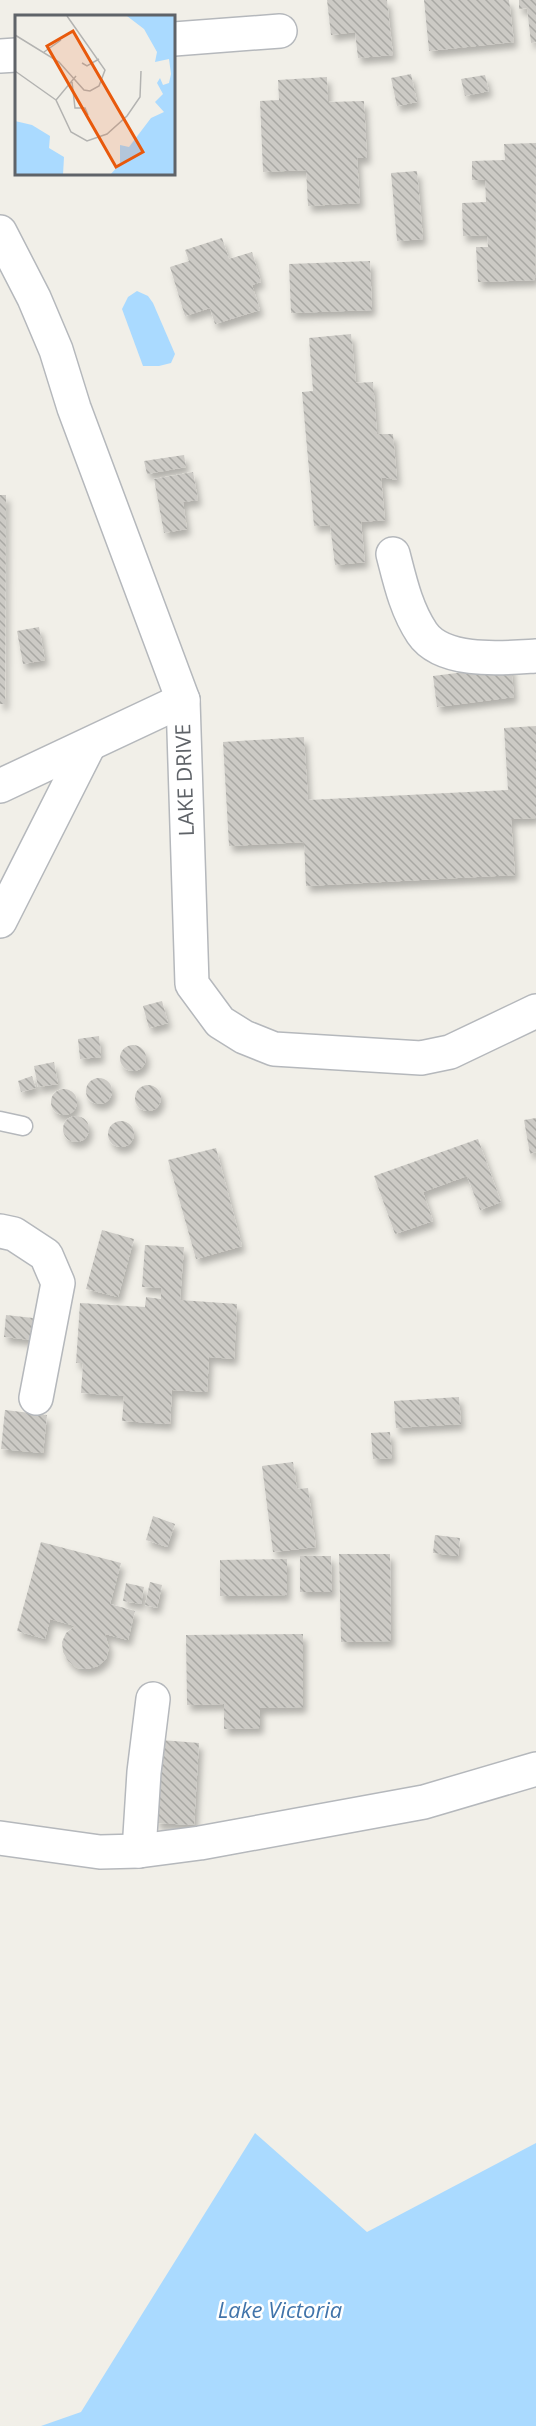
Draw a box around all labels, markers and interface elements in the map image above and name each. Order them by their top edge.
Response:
inset map [15,15,176,176]
street label: LAKE DRIVE [168,723,200,837]
water label: Lake Victoria [218,2294,342,2324]

